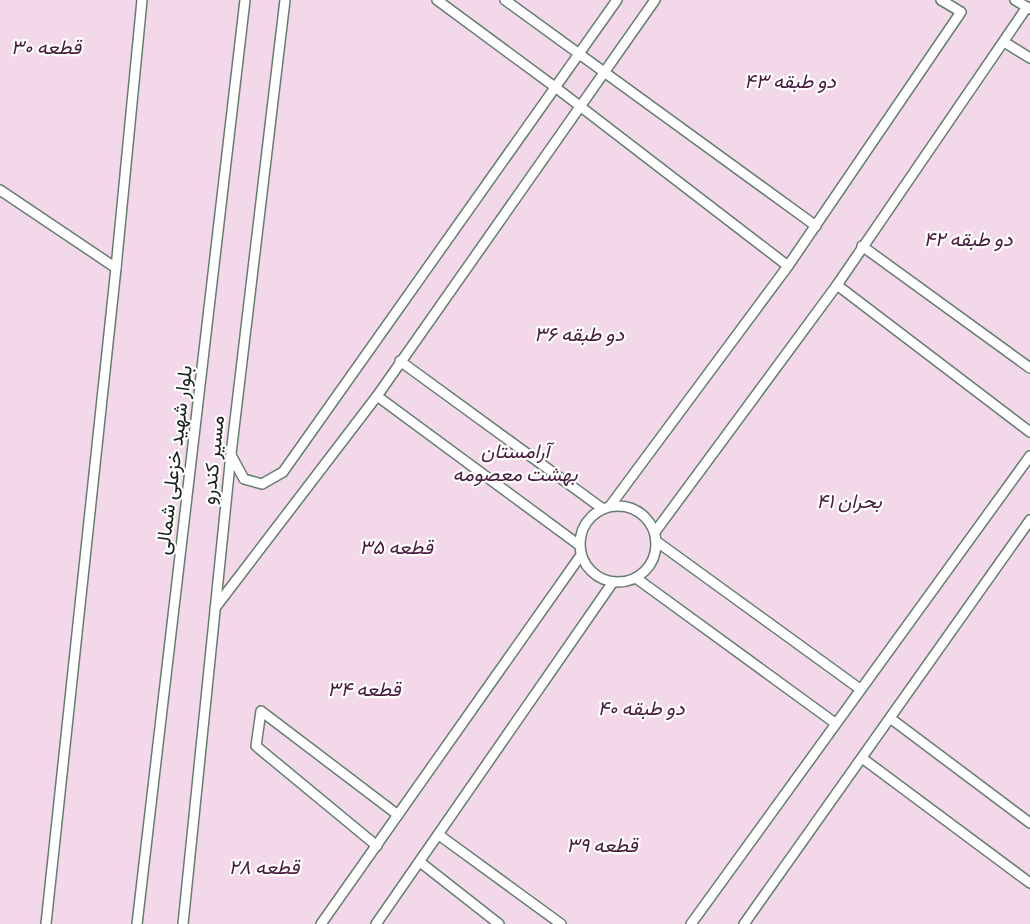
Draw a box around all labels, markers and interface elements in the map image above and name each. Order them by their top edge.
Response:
park label: قطعه ۳۰ [11,33,83,60]
park label: ۴۳ دو طبقه [744,67,836,94]
park label: ۴۲ دو طبقه [923,225,1013,252]
park label: ۳۶ دو طبقه [534,320,624,347]
street label: بلوار شهید خزعلی شمالی [148,364,198,556]
street label: مسیر کندرو [194,414,230,506]
park label: آرامستان بهشت معصومه [453,437,579,487]
park label: ۴۱ بحران [816,487,883,514]
park label: قطعه ۳۵ [359,533,435,560]
park label: قطعه ۳۴ [327,675,403,702]
park label: ۴۰ دو طبقه [597,694,685,721]
park label: قطعه ۳۹ [566,831,640,858]
park label: قطعه ۲۸ [229,853,301,880]

